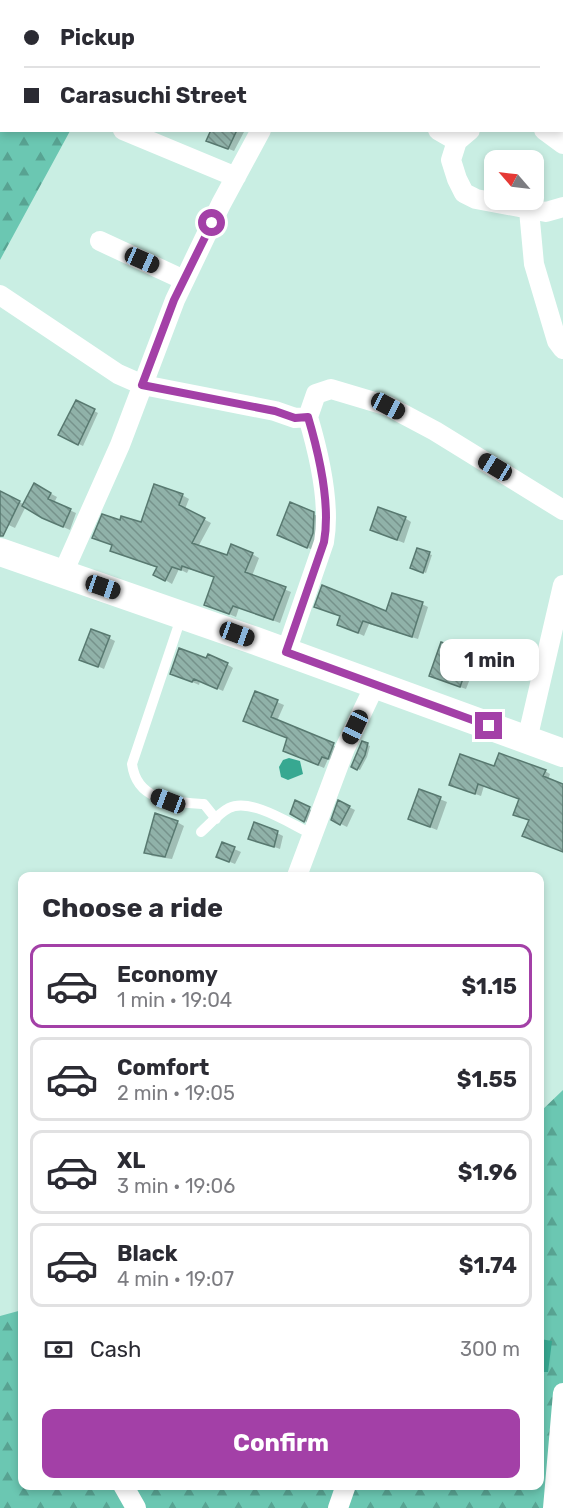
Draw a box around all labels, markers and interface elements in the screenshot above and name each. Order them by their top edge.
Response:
text: Pickup [60,24,135,51]
text: Carasuchi Street [60,82,247,109]
north arrow [484,150,544,210]
map controls [484,150,544,210]
route start [198,209,225,236]
car [122,244,162,276]
car [368,390,408,422]
car [475,450,515,484]
car [83,573,123,601]
car [217,619,257,649]
callout: 1 min [440,639,538,681]
text: 1 min [464,648,515,672]
car [339,707,371,747]
route end [475,712,502,739]
car [148,786,188,816]
text: Choose a ride [42,892,223,924]
icon: car [45,959,99,1013]
text: Economy [117,961,218,988]
text: $1.15 [461,973,517,1000]
text: 1 min · 19:04 [117,988,232,1012]
icon: car [45,1052,99,1106]
text: Comfort [117,1054,209,1081]
text: $1.55 [457,1066,517,1093]
text: 2 min · 19:05 [117,1081,235,1105]
icon: car [45,1145,99,1199]
text: XL [117,1147,145,1174]
text: $1.96 [458,1159,517,1186]
text: 3 min · 19:06 [117,1174,235,1198]
icon: car [45,1238,99,1292]
text: Black [117,1240,178,1267]
text: $1.74 [459,1252,517,1279]
text: 4 min · 19:07 [117,1267,234,1291]
icon: cash [42,1333,75,1366]
text: Cash [90,1336,141,1363]
text: 300 m [460,1337,520,1361]
button: Confirm [42,1409,520,1478]

